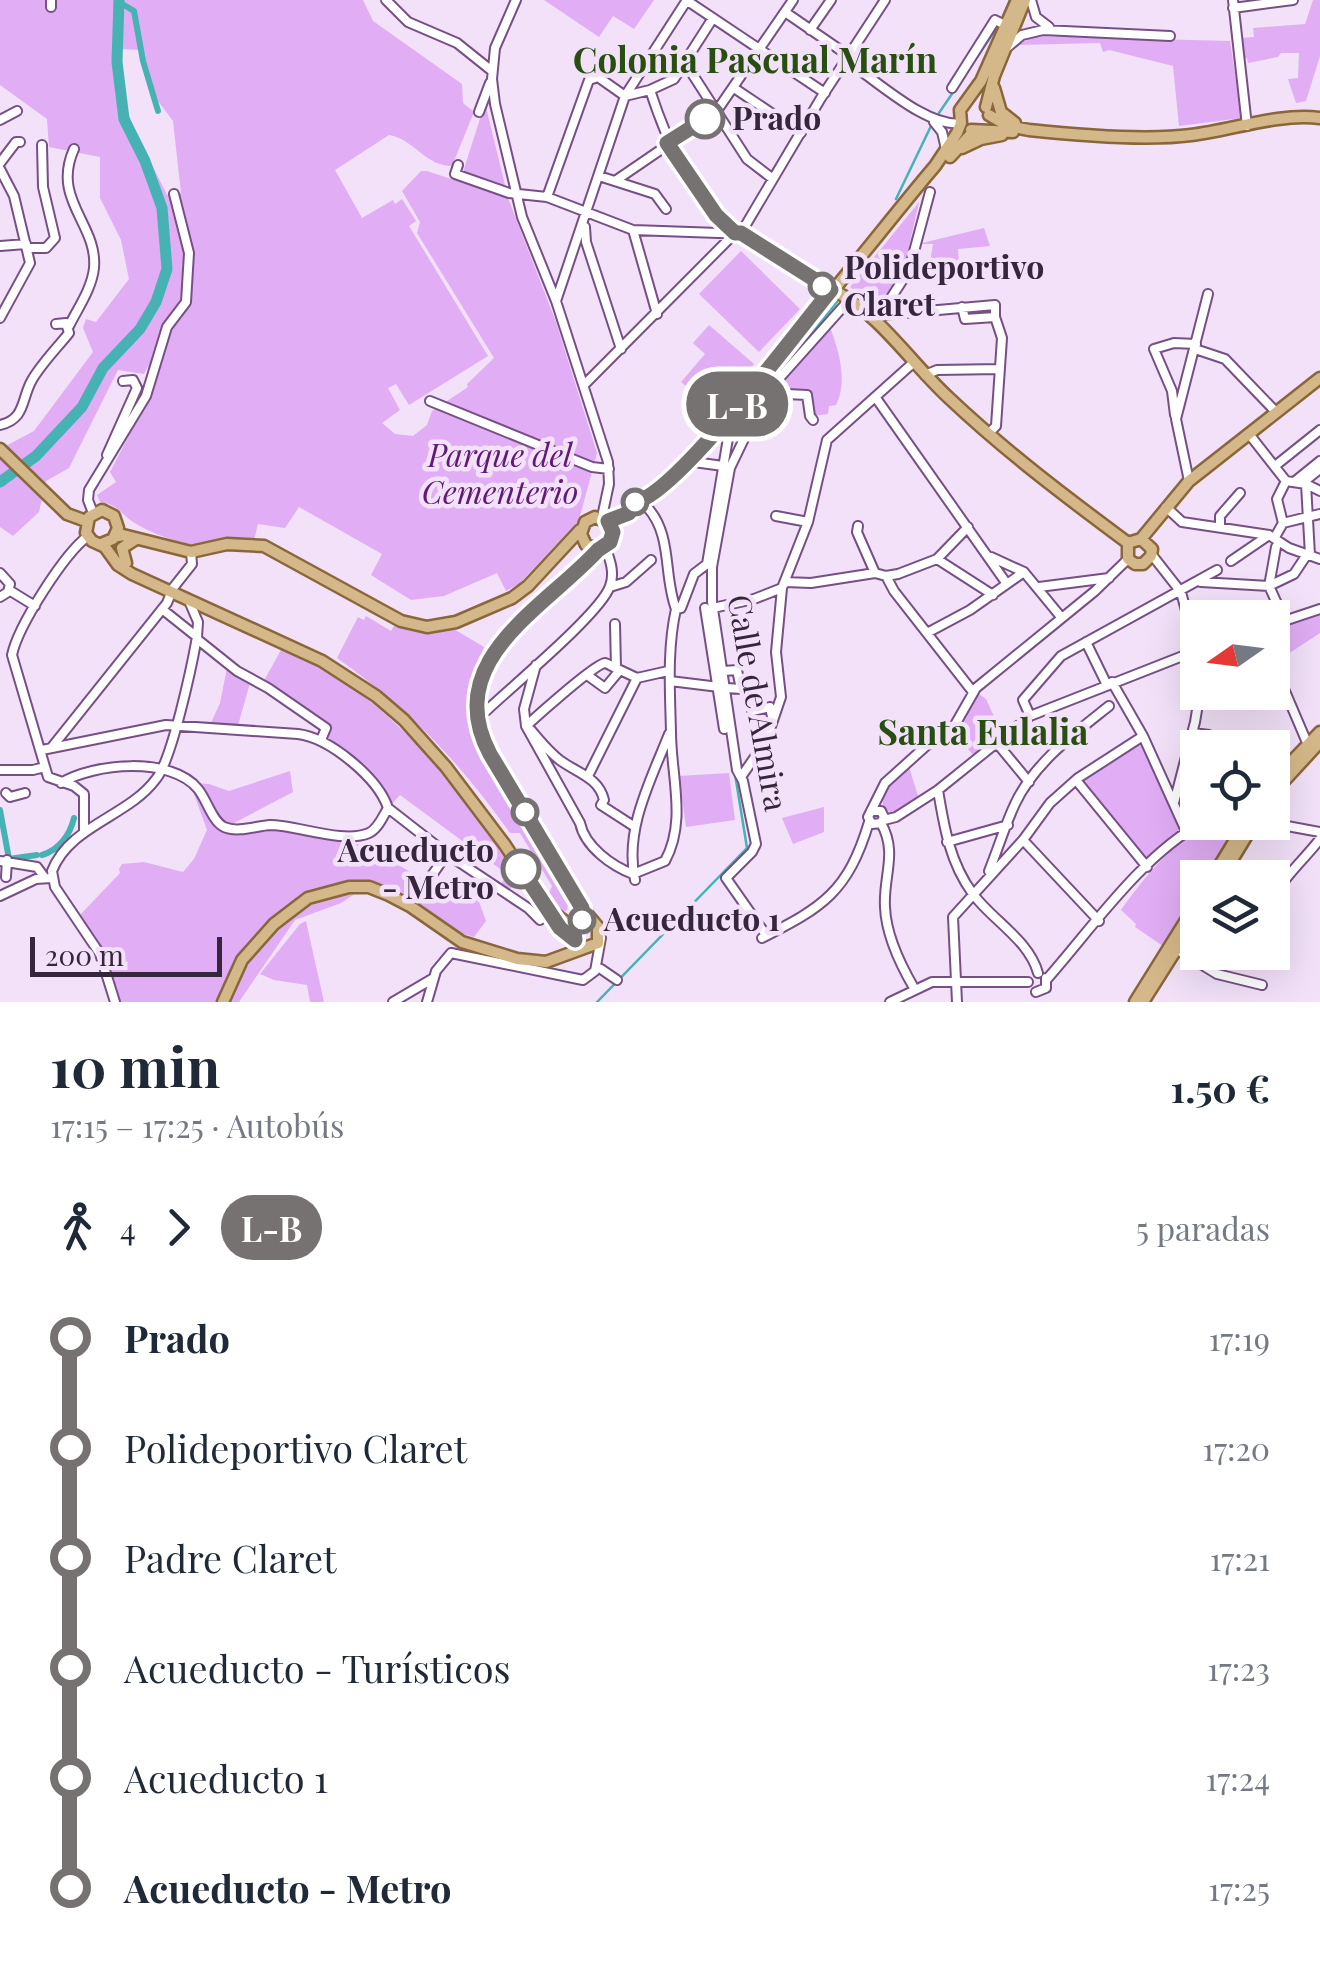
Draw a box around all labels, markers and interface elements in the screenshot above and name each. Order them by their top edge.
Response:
district label: Colonia Pascual Marín [573,35,938,82]
place label: Prado [732,95,821,138]
marker: Prado [686,100,724,138]
place label: Polideportivo Claret [844,244,1044,324]
marker: Polideportivo Claret [809,273,835,299]
line badge: L-B [680,372,794,436]
text: L-B [706,381,768,428]
park label: Parque del Cementerio [422,432,578,512]
unlabelled marker [622,489,648,515]
street label: Calle de Almira [719,591,800,814]
north arrow [1180,600,1290,710]
map controls [1180,600,1290,970]
district label: Santa Eulalia [878,707,1088,754]
button: locate [1180,730,1290,840]
unlabelled marker [512,799,538,825]
place label: Acueducto - Metro [337,827,494,907]
marker: Acueducto - Metro [502,850,540,888]
button: layers [1180,860,1290,970]
place label: Acueducto 1 [603,896,780,939]
marker: Acueducto 1 [569,907,595,933]
scale bar [30,932,222,976]
text: 200 m [45,936,124,973]
text: 10 min [50,1028,220,1102]
text: 1.50 € [1171,1062,1270,1113]
text: 17:15 – 17:25 · Autobús [50,1103,344,1146]
icon: walk [50,1200,105,1255]
icon: forward [151,1200,206,1255]
text: L-B [241,1204,302,1251]
text: 4 [120,1206,136,1249]
text: 5 paradas [1136,1206,1270,1249]
text: Prado [124,1312,230,1363]
text: 17:19 [1209,1316,1270,1359]
text: Polideportivo Claret [124,1422,467,1473]
text: 17:20 [1202,1426,1270,1469]
text: Padre Claret [124,1532,337,1583]
text: 17:21 [1209,1536,1270,1579]
text: Acueducto - Turísticos [124,1642,511,1693]
text: 17:23 [1207,1646,1270,1689]
text: Acueducto 1 [124,1752,328,1803]
text: 17:24 [1206,1756,1270,1799]
text: Acueducto - Metro [124,1862,451,1913]
text: 17:25 [1208,1866,1270,1909]

